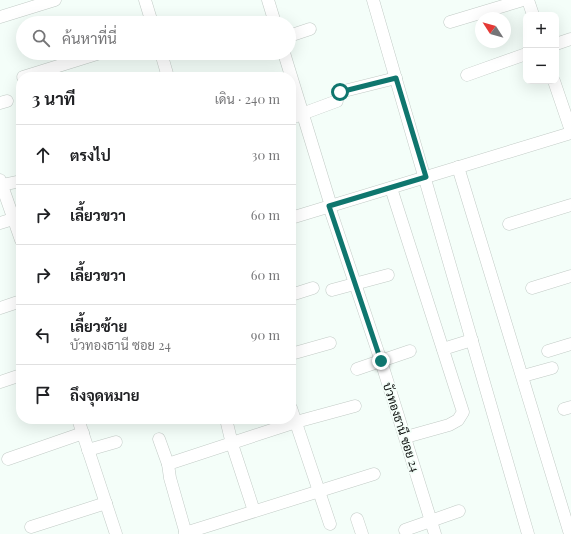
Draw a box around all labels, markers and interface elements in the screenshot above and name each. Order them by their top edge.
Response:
north arrow [475,12,511,48]
map controls [523,12,559,84]
button: + [523,12,559,48]
search box [16,16,296,60]
icon: search [30,27,52,49]
text: ค้นหาที่นี่ [62,28,117,48]
button: − [523,48,559,84]
route start [331,83,349,101]
text: 3 นาที [32,87,75,109]
text: เดิน · 240 m [215,90,280,107]
icon: ahead [32,144,54,166]
text: ตรงไป [70,145,111,165]
text: 30 m [252,146,280,163]
icon: right [32,204,54,226]
text: เลี้ยวขวา [70,205,126,225]
text: 60 m [251,206,280,223]
icon: right [32,264,54,286]
text: เลี้ยวขวา [70,265,126,285]
text: 60 m [251,266,280,283]
text: เลี้ยวซ้าย [70,316,127,336]
icon: left [32,324,54,346]
text: 90 m [251,326,280,343]
text: บัวทองธานี ซอย 24 [70,336,171,353]
route end [372,352,390,370]
street label: บัวทองธานี ซอย 24 [380,380,424,474]
icon: arrive [32,384,54,406]
text: ถึงจุดหมาย [70,385,140,405]

